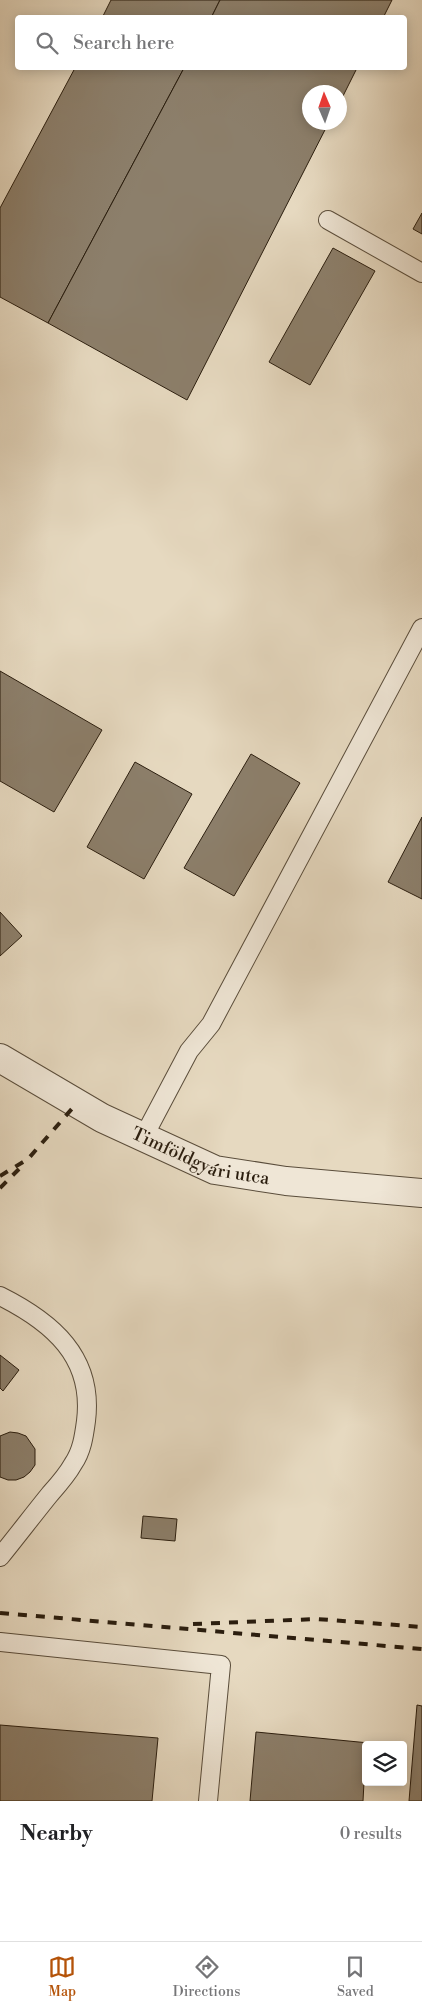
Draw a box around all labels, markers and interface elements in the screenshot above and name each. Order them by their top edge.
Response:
search box [15,15,407,70]
icon: search [33,29,61,57]
text: Search here [73,31,174,55]
north arrow [302,85,347,130]
street label: Timföldgyári utca [128,1122,272,1190]
map controls [362,1741,407,1786]
button: layers [362,1741,407,1786]
text: Nearby [20,1821,93,1847]
text: 0 results [340,1824,402,1844]
tab: Map [48,1953,76,2001]
tab: Directions [173,1953,240,2001]
tab: Saved [337,1953,374,2001]

